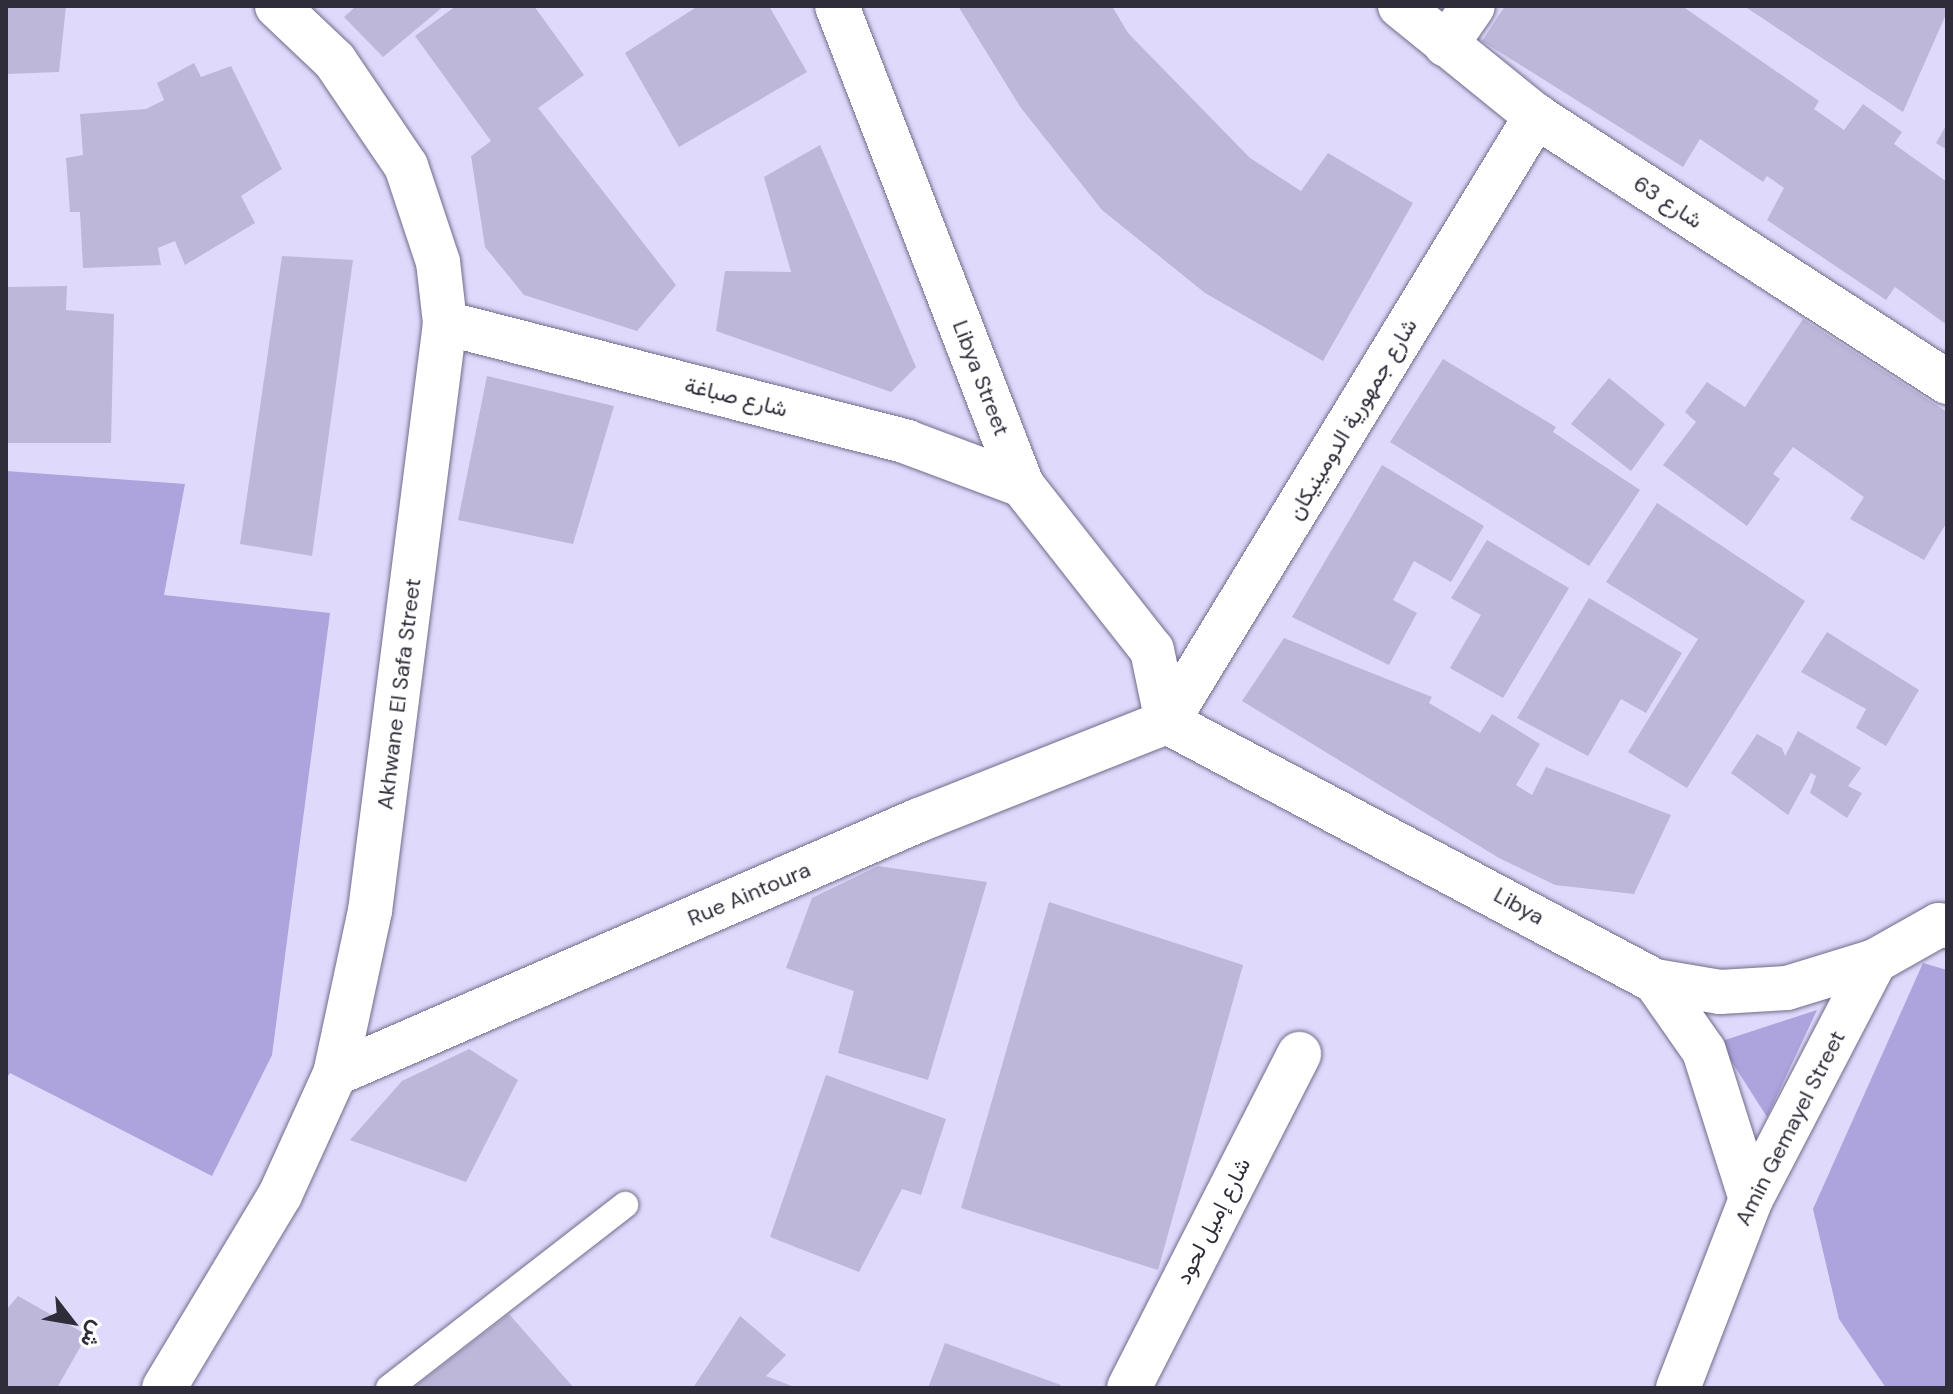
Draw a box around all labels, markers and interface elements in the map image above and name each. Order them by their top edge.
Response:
street label: شارع 63 [1629,170,1707,234]
street label: شارع جمهورية الدومينيكان [1282,314,1422,524]
street label: Libya Street [947,317,1015,439]
street label: شارع صباغة [682,372,790,422]
street label: Akhwane El Safa Street [372,577,426,811]
street label: Rue Aintoura [684,856,814,932]
street label: Libya [1489,882,1549,930]
street label: Amin Gemayel Street [1729,1026,1851,1230]
street label: شارع إميل لحود [1170,1154,1256,1288]
north arrow [32,1282,112,1362]
text: ش [74,1316,112,1353]

